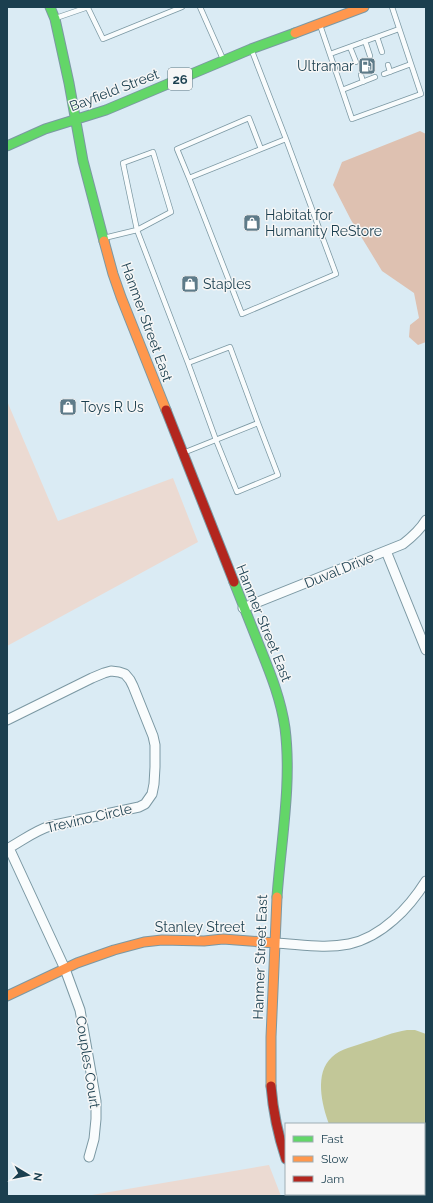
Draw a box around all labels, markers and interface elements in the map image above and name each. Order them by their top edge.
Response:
fuel station icon: Ultramar [357,56,377,76]
place label: Ultramar [297,58,354,74]
street label: Bayfield Street [67,65,161,114]
road number: 26 [168,68,192,90]
place label: Habitat for Humanity ReStore [265,207,382,239]
shop icon: Habitat for Humanity ReStore [242,213,262,233]
street label: Hanmer Street East [118,260,176,384]
shop icon: Staples [180,274,200,294]
place label: Staples [203,276,251,292]
shop icon: Toys R Us [58,397,78,417]
place label: Toys R Us [81,399,144,415]
street label: Duval Drive [302,549,376,591]
street label: Hanmer Street East [233,562,295,684]
street label: Trevino Circle [45,800,133,836]
street label: Hanmer Street East [250,894,270,1020]
street label: Stanley Street [155,919,245,935]
street label: Couples Court [73,1015,103,1110]
legend [285,1123,425,1195]
text: Fast [321,1132,344,1146]
text: Slow [321,1152,348,1166]
north arrow [8,1155,48,1195]
text: N [30,1171,44,1182]
text: Jam [321,1172,344,1186]

